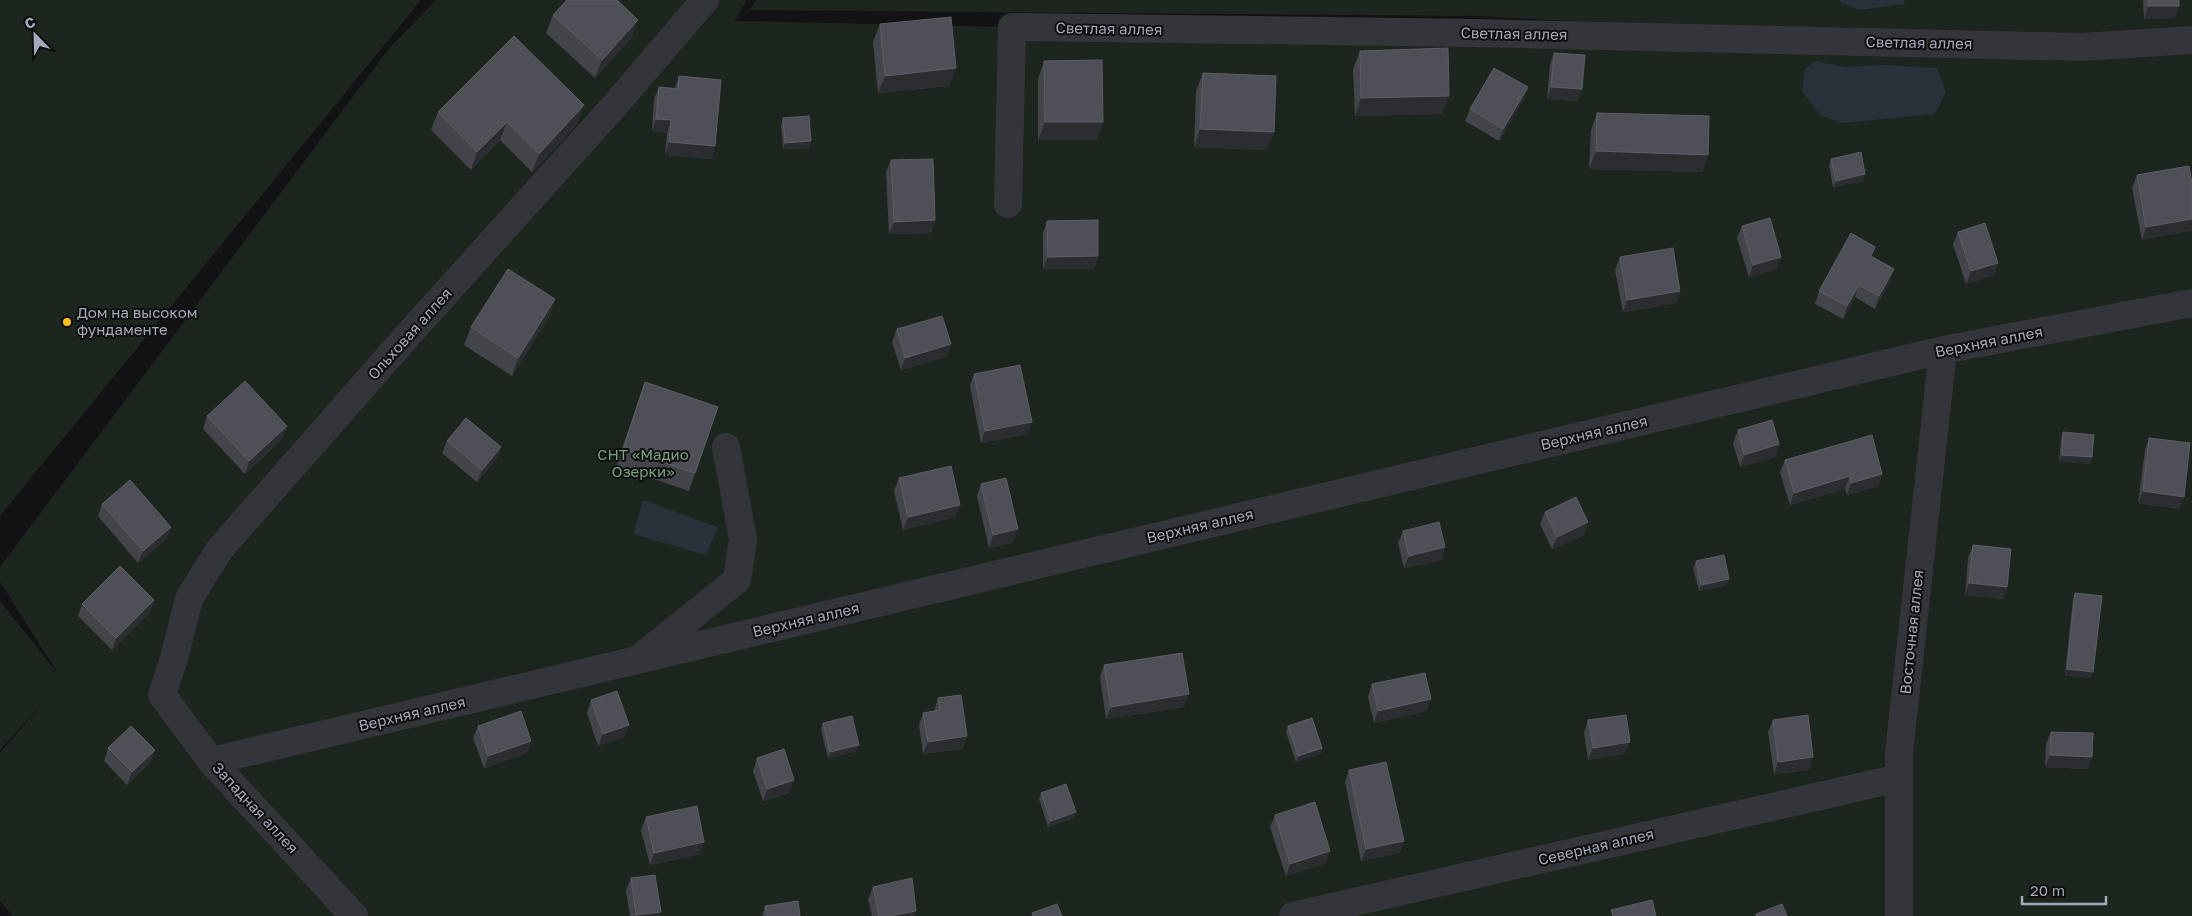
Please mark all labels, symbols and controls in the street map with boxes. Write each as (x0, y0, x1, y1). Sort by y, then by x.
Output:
north arrow (10, 10, 60, 60)
text: С (22, 13, 38, 32)
street label: Светлая аллея (1055, 18, 1163, 38)
street label: Светлая аллея (1460, 23, 1568, 43)
street label: Светлая аллея (1865, 32, 1973, 52)
street label: Ольховая аллея (364, 284, 455, 383)
place label: Дом на высоком фундаменте (77, 303, 197, 338)
marker: Дом на высоком фундаменте (61, 316, 73, 328)
street label: Верхняя аллея (1933, 322, 2044, 360)
street label: Верхняя аллея (1539, 411, 1649, 453)
park label: СНТ «Мадио Озерки» (597, 445, 689, 480)
street label: Верхняя аллея (1145, 504, 1255, 546)
street label: Восточная аллея (1896, 569, 1926, 695)
street label: Верхняя аллея (751, 598, 861, 640)
street label: Верхняя аллея (357, 692, 467, 734)
street label: Западная аллея (209, 758, 302, 857)
street label: Северная аллея (1536, 824, 1656, 868)
scale bar (2022, 874, 2106, 906)
text: 20 m (2030, 881, 2065, 899)

